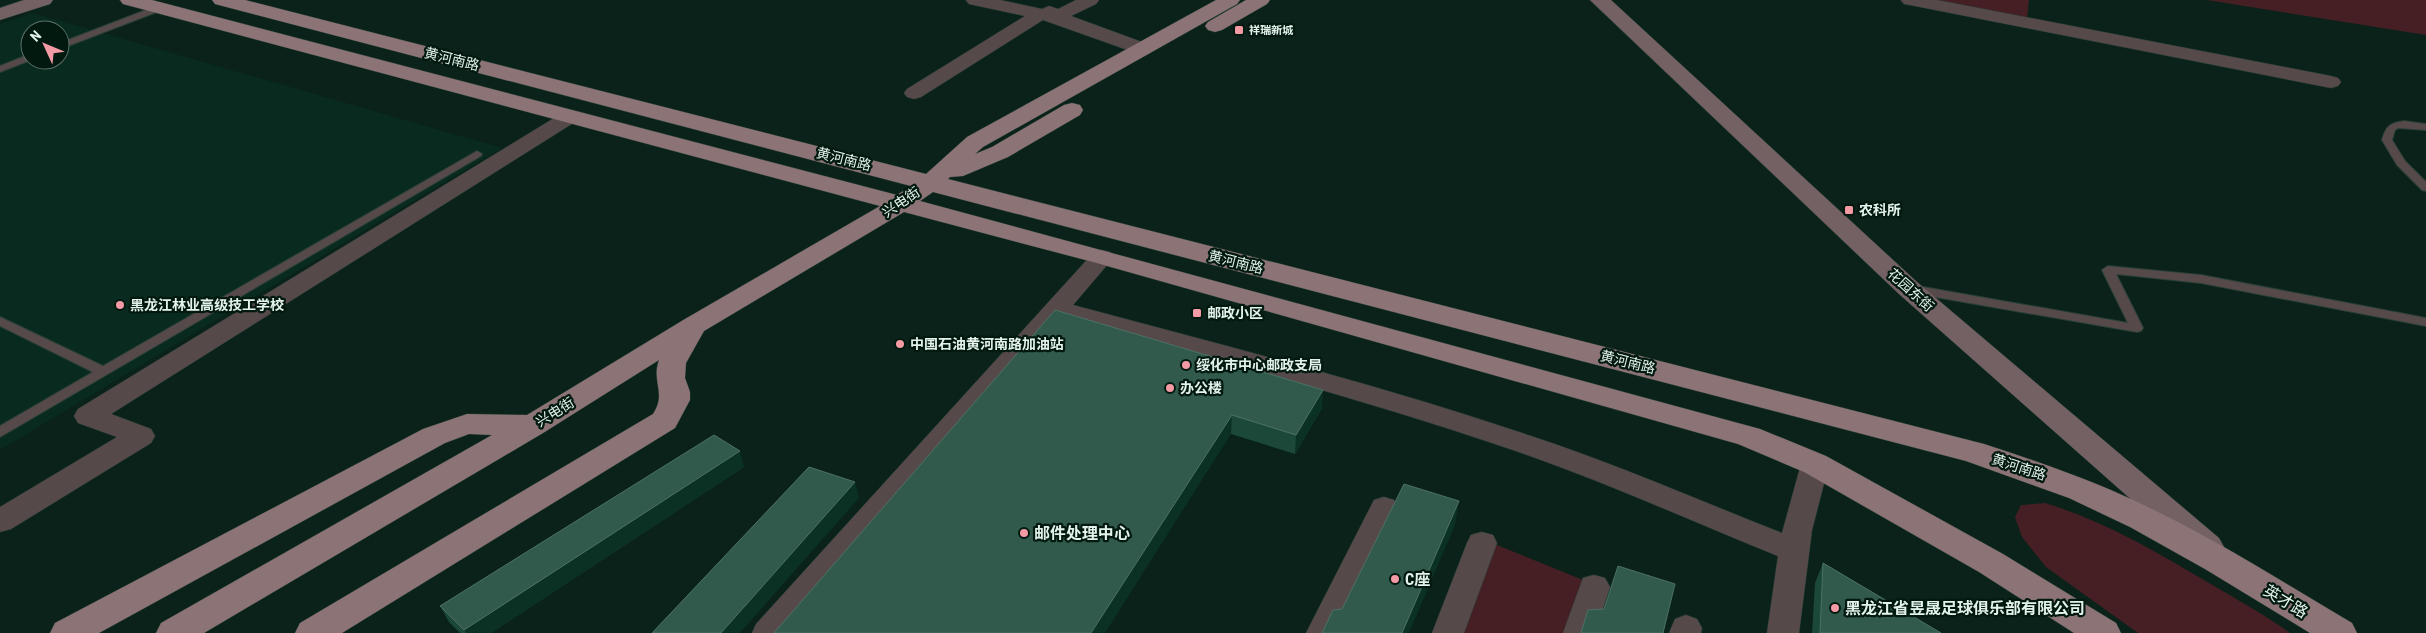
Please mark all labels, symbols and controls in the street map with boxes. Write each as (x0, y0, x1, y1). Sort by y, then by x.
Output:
north arrow (20, 20, 70, 70)
marker: 祥瑞新城 (1233, 24, 1245, 36)
place label: 祥瑞新城 (1249, 24, 1294, 37)
text: N (27, 27, 44, 45)
street label: 黄河南路 (423, 44, 481, 74)
street label: 黄河南路 (815, 144, 873, 174)
street label: 兴电街 (879, 184, 923, 220)
place label: 农科所 (1859, 202, 1901, 218)
marker: 农科所 (1843, 204, 1855, 216)
street label: 黄河南路 (1207, 247, 1265, 277)
street label: 花园东街 (1885, 265, 1937, 315)
place label: 黑龙江林业高级技工学校 (130, 297, 284, 313)
marker: 黑龙江林业高级技工学校 (114, 299, 126, 311)
place label: 邮政小区 (1207, 305, 1263, 321)
marker: 邮政小区 (1191, 307, 1203, 319)
place label: 中国石油黄河南路加油站 (910, 336, 1064, 352)
marker: 中国石油黄河南路加油站 (894, 338, 906, 350)
street label: 黄河南路 (1599, 347, 1657, 377)
place label: 绥化市中心邮政支局 (1196, 357, 1322, 373)
marker: 绥化市中心邮政支局 (1180, 359, 1192, 371)
place label: 办公楼 (1180, 380, 1222, 396)
marker: 办公楼 (1164, 382, 1176, 394)
street label: 兴电街 (533, 394, 577, 430)
street label: 黄河南路 (1990, 451, 2048, 483)
place label: 邮件处理中心 (1034, 524, 1130, 543)
marker: 邮件处理中心 (1018, 527, 1030, 539)
place label: C座 (1405, 570, 1430, 589)
marker: C座 (1389, 573, 1401, 585)
street label: 英才路 (2260, 581, 2311, 622)
place label: 黑龙江省昱晟足球俱乐部有限公司 (1845, 599, 2085, 618)
marker: 黑龙江省昱晟足球俱乐部有限公司 (1829, 602, 1841, 614)

